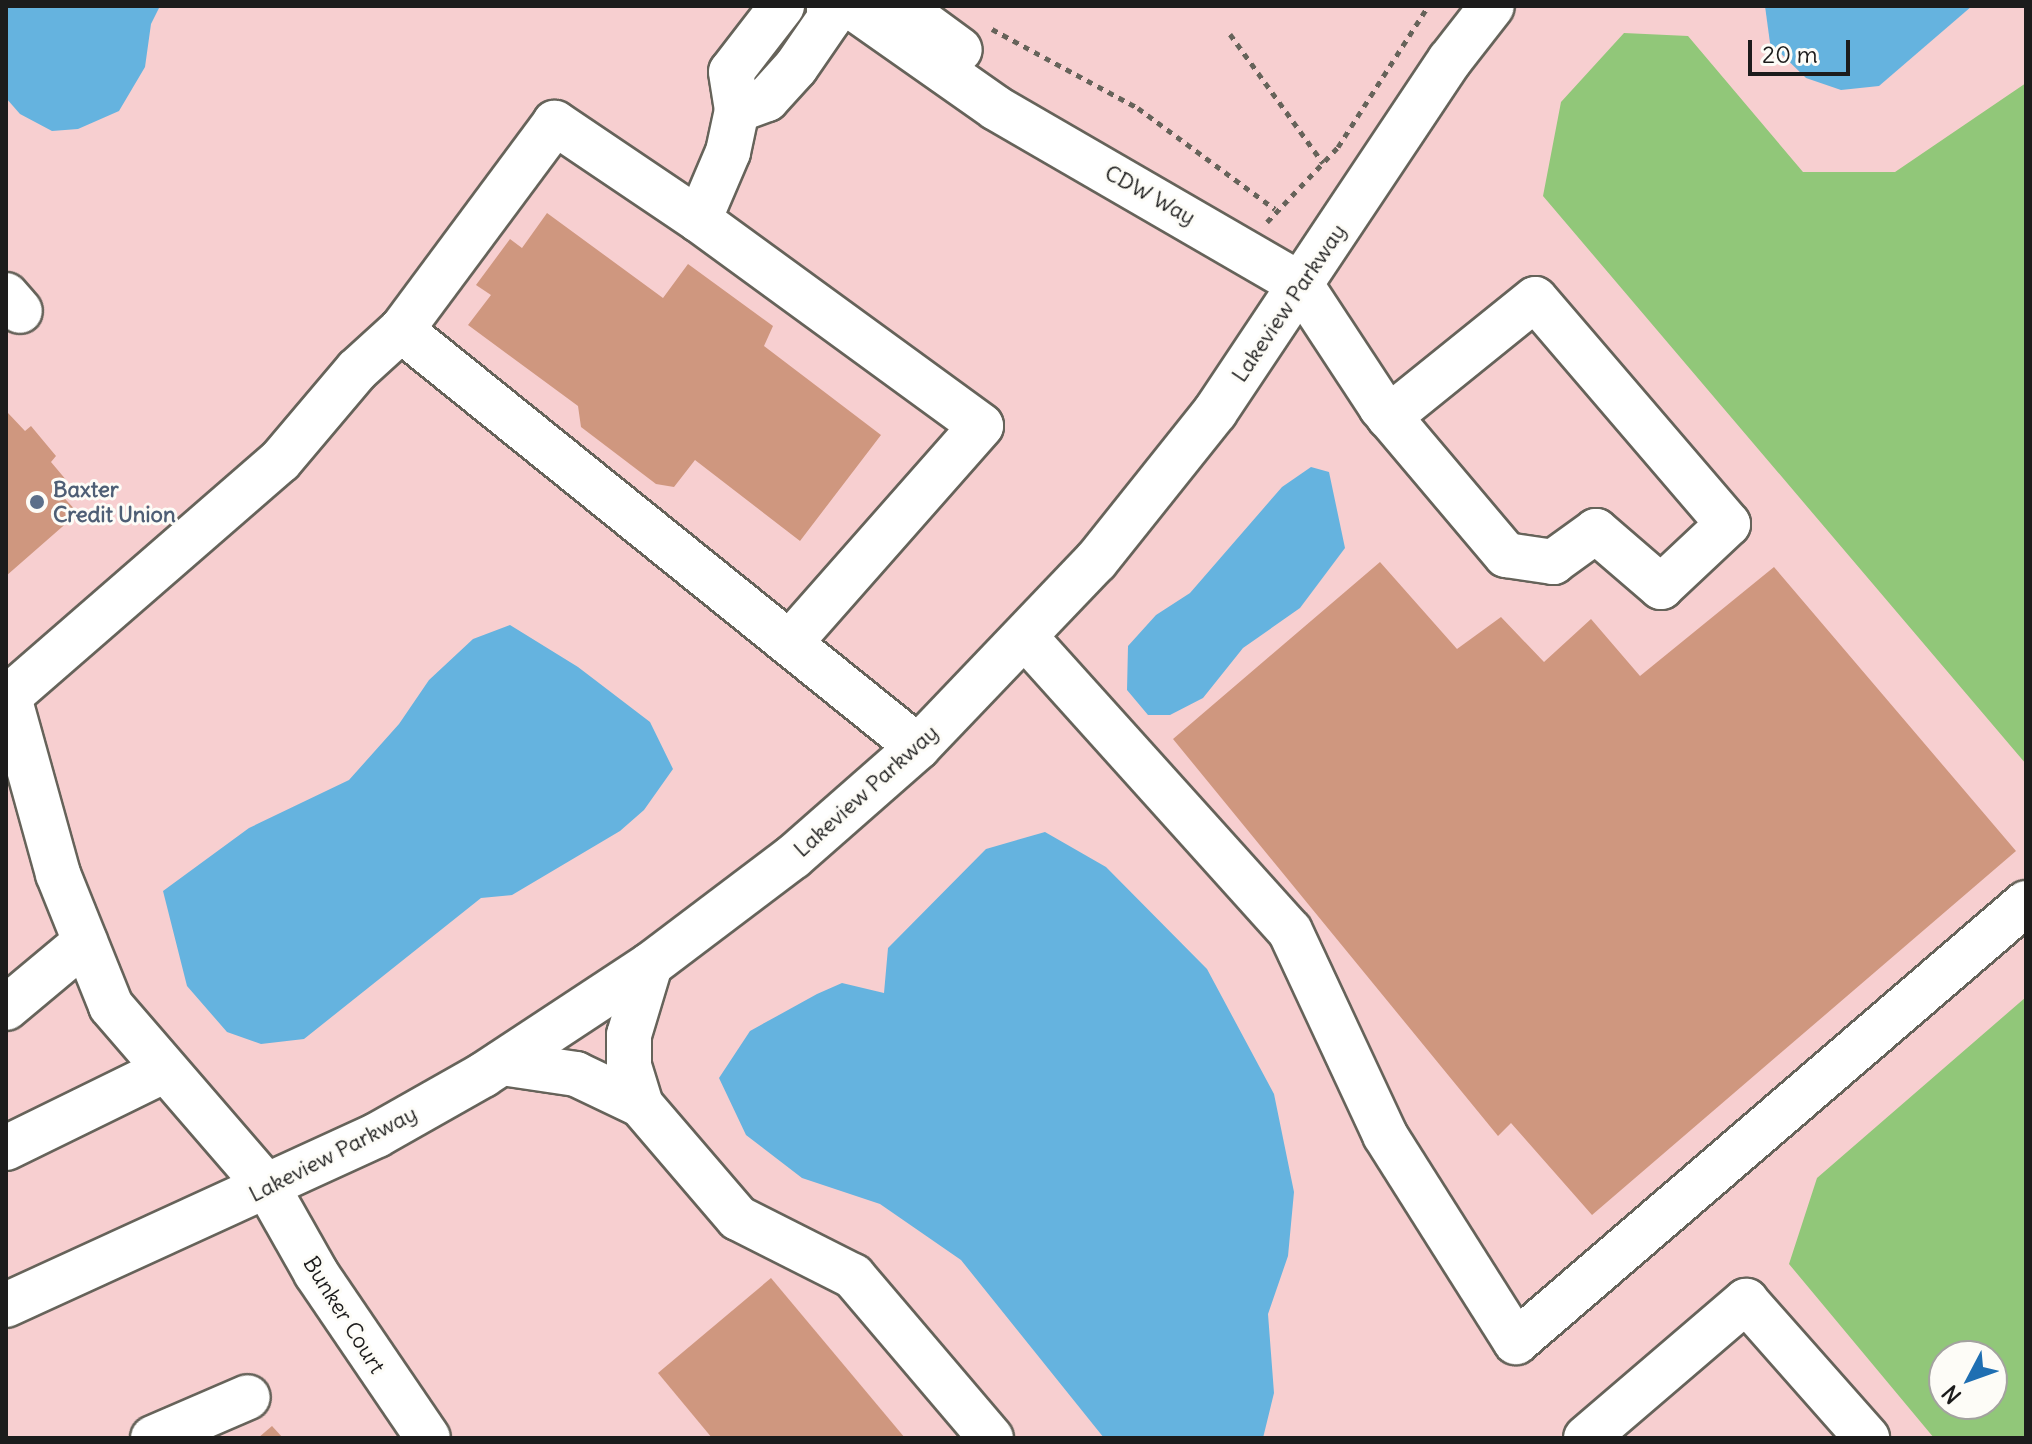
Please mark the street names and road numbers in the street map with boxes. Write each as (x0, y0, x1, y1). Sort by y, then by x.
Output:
street label: CDW Way (1100, 159, 1200, 231)
street label: Lakeview Parkway (1226, 219, 1352, 387)
street label: Lakeview Parkway (788, 719, 944, 863)
street label: Lakeview Parkway (245, 1100, 421, 1208)
street label: Bunker Court (298, 1252, 390, 1378)

